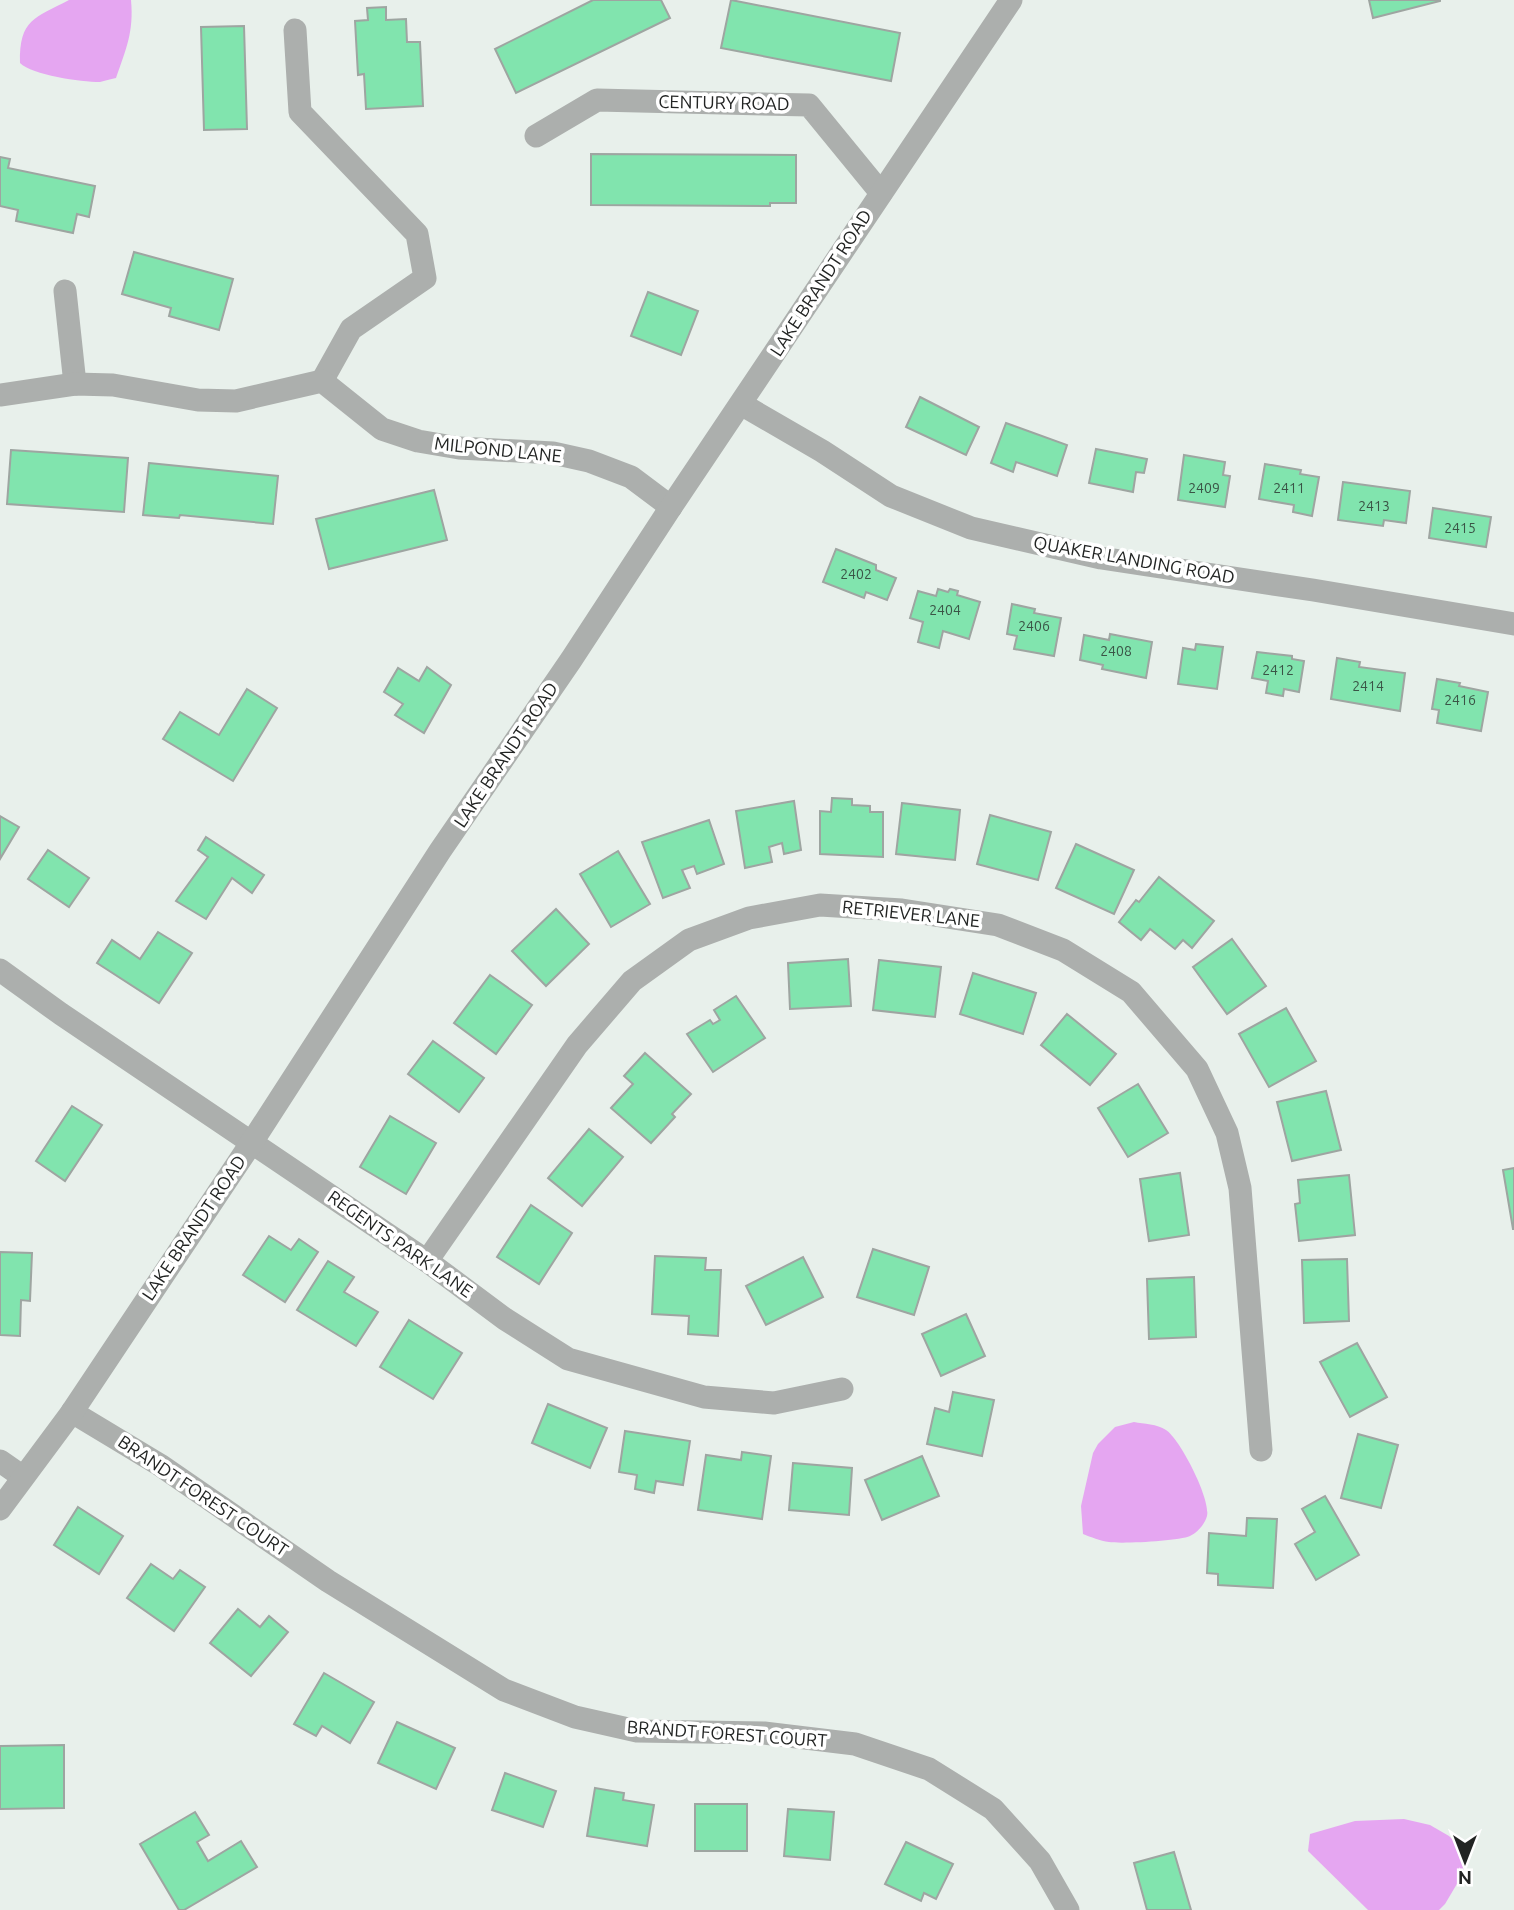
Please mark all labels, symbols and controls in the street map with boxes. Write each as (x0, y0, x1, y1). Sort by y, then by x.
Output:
street label: CENTURY ROAD (658, 91, 790, 113)
street label: LAKE BRANDT ROAD (765, 206, 875, 359)
street label: MILPOND LANE (433, 432, 563, 466)
house number: 2409 (1188, 480, 1220, 496)
house number: 2411 (1273, 480, 1305, 496)
house number: 2413 (1358, 498, 1390, 514)
house number: 2415 (1444, 520, 1476, 536)
street label: QUAKER LANDING ROAD (1032, 531, 1236, 588)
house number: 2402 (840, 566, 872, 582)
house number: 2404 (929, 602, 961, 618)
house number: 2406 (1018, 618, 1050, 634)
house number: 2408 (1100, 643, 1132, 659)
house number: 2412 (1262, 662, 1294, 678)
street label: LAKE BRANDT ROAD (449, 678, 561, 831)
house number: 2414 (1352, 678, 1384, 694)
house number: 2416 (1444, 692, 1476, 708)
street label: RETRIEVER LANE (841, 896, 981, 930)
street label: LAKE BRANDT ROAD (137, 1151, 249, 1304)
street label: REGENTS PARK LANE (324, 1186, 477, 1301)
street label: BRANDT FOREST COURT (115, 1431, 292, 1560)
street label: BRANDT FOREST COURT (626, 1716, 828, 1750)
north arrow (1430, 1826, 1500, 1896)
text: N (1458, 1867, 1472, 1889)

